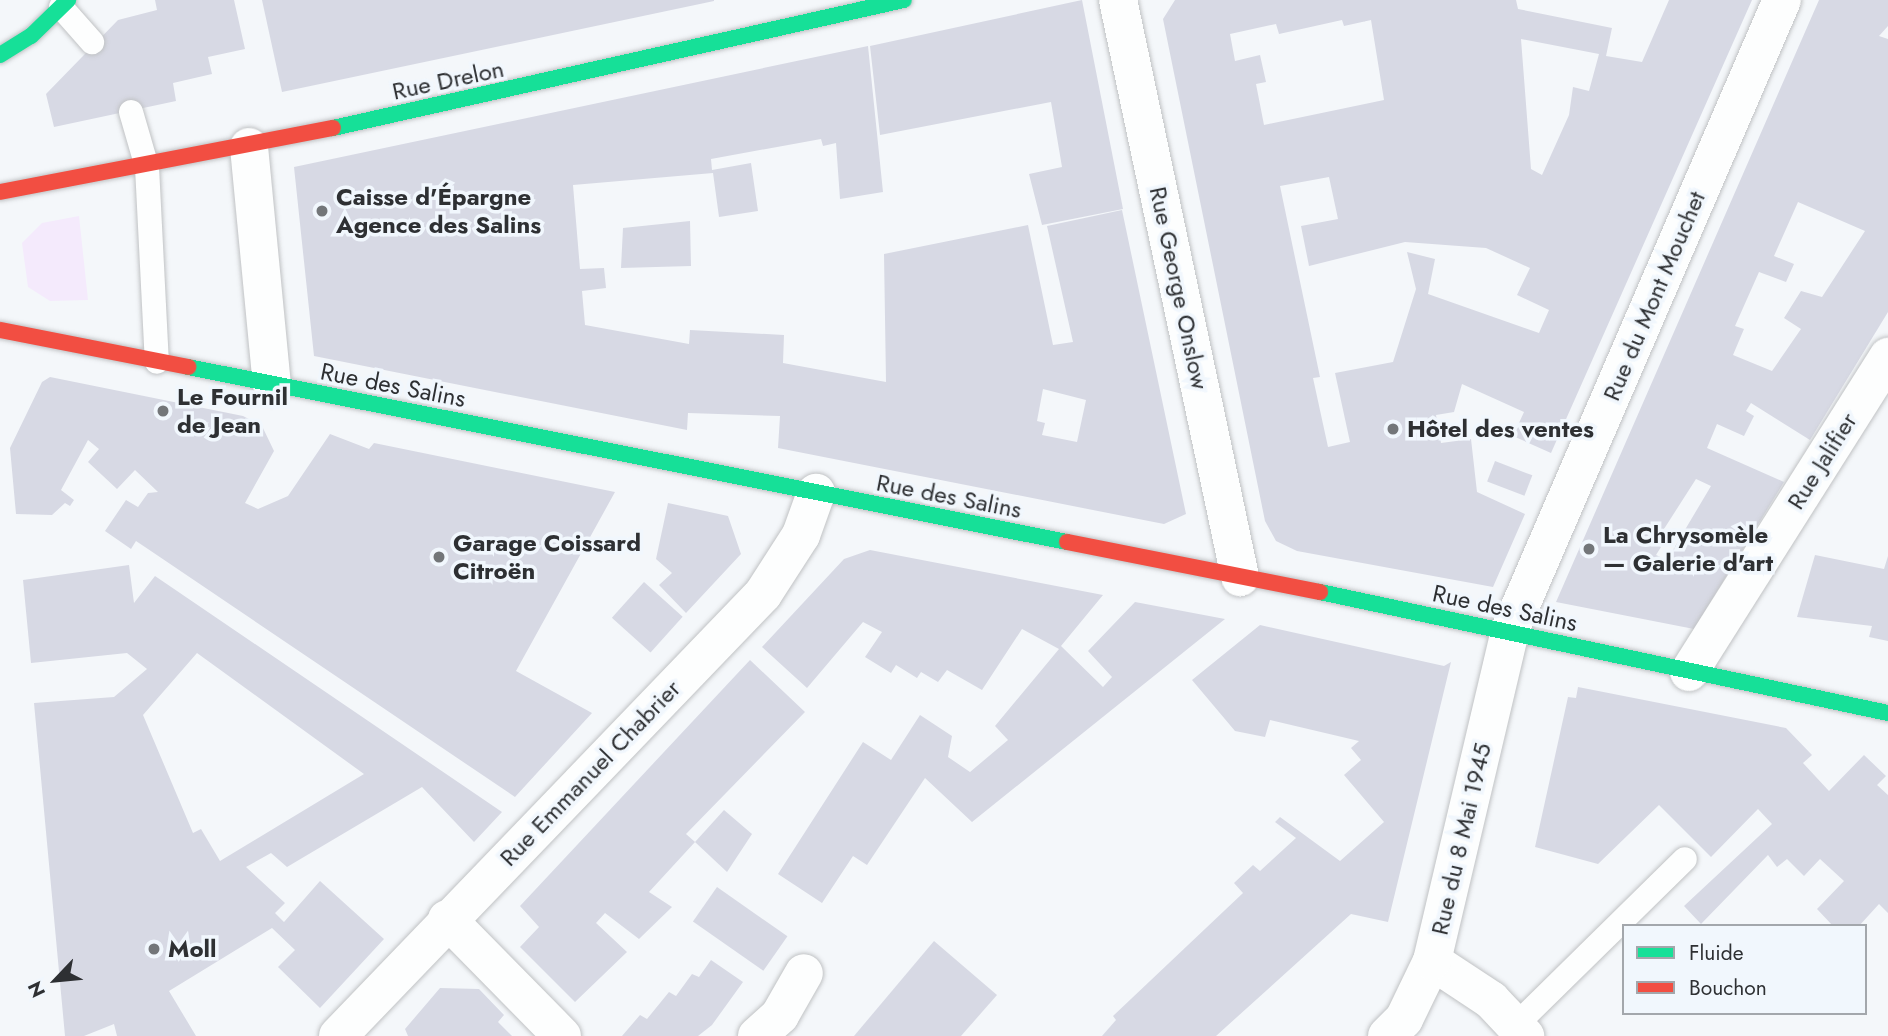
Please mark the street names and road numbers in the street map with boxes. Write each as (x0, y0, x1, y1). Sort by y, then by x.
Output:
street label: Rue Drelon (390, 54, 506, 106)
street label: Rue George Onslow (1143, 184, 1215, 392)
street label: Rue du Mont Mouchet (1597, 187, 1711, 405)
street label: Rue des Salins (318, 357, 468, 413)
street label: Rue Jalifier (1781, 407, 1863, 515)
street label: Rue des Salins (874, 468, 1024, 524)
street label: Rue des Salins (1430, 579, 1580, 637)
street label: Rue Emmanuel Chabrier (494, 674, 686, 872)
street label: Rue du 8 Mai 1945 (1425, 740, 1497, 938)

